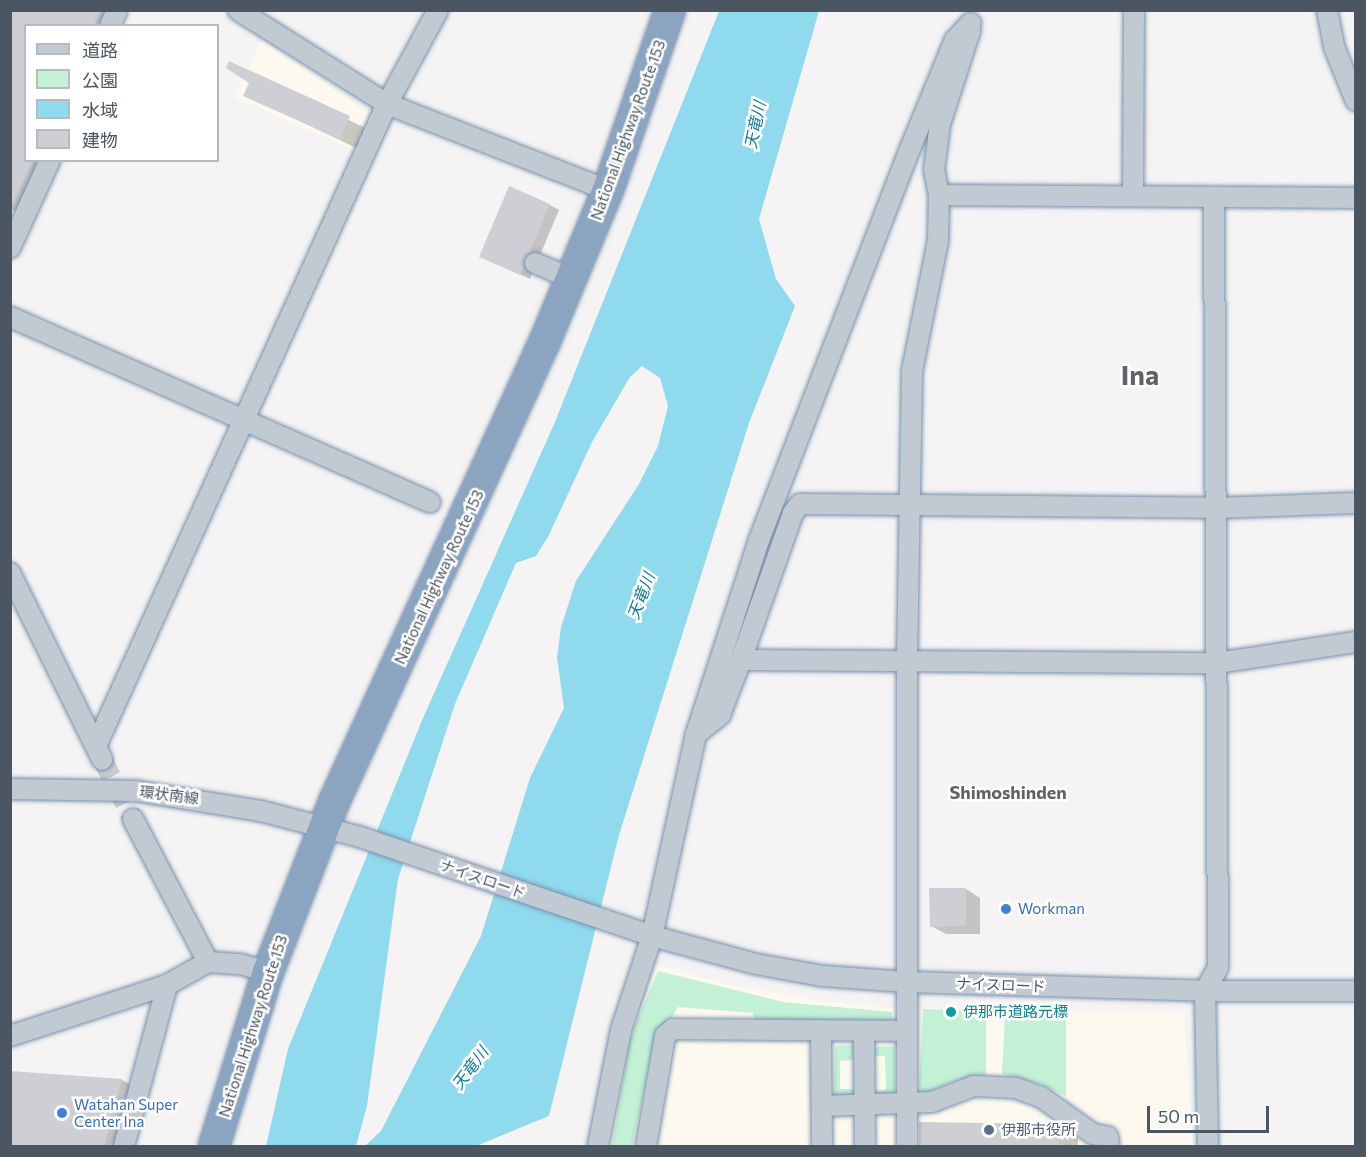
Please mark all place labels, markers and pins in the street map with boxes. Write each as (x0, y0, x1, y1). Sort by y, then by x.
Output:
place label: Workman (1018, 900, 1085, 918)
marker: Workman (999, 902, 1013, 916)
place label: 伊那市道路元標 (963, 1003, 1068, 1021)
marker: 伊那市道路元標 (944, 1005, 958, 1019)
place label: Watahan Super Center Ina (74, 1095, 178, 1130)
marker: Watahan Super Center Ina (55, 1106, 69, 1120)
place label: 伊那市役所 (1001, 1121, 1076, 1139)
marker: 伊那市役所 (982, 1123, 996, 1137)

